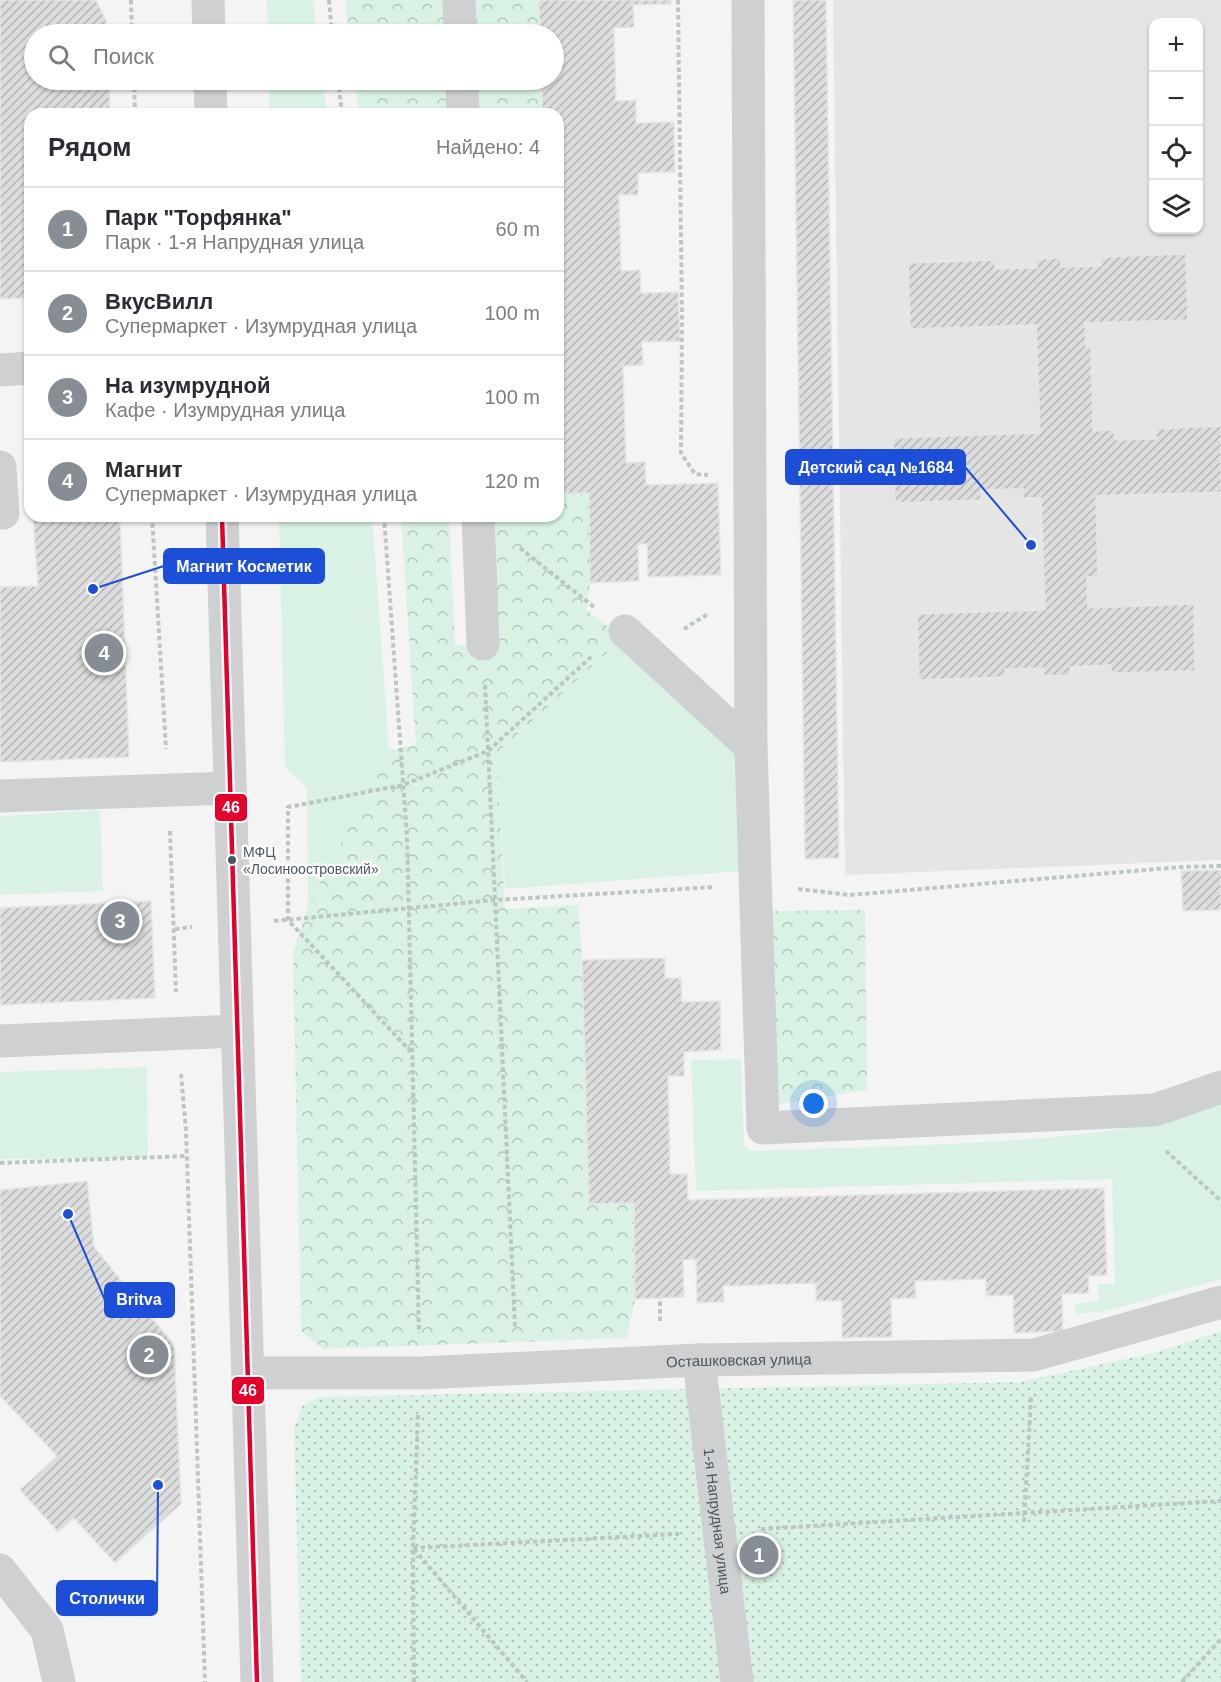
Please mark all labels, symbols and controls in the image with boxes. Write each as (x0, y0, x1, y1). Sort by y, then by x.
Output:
map controls (1149, 18, 1203, 234)
button: + (1149, 18, 1203, 72)
search box (24, 24, 564, 90)
icon: search (45, 41, 78, 74)
text: Поиск (93, 44, 154, 69)
button: − (1149, 72, 1203, 126)
button: locate (1149, 126, 1203, 180)
text: Рядом (48, 132, 131, 162)
text: Найдено: 4 (436, 136, 540, 158)
button: layers (1149, 180, 1203, 234)
text: Парк "Торфянка" (105, 205, 292, 230)
text: 1 (62, 218, 73, 240)
text: 60 m (496, 218, 540, 240)
text: Парк · 1-я Напрудная улица (105, 231, 364, 253)
text: ВкусВилл (105, 289, 213, 314)
text: 2 (62, 302, 73, 324)
text: 100 m (484, 302, 540, 324)
text: Супермаркет · Изумрудная улица (105, 315, 417, 337)
text: На изумрудной (105, 373, 270, 398)
text: 3 (62, 386, 73, 408)
text: 100 m (484, 386, 540, 408)
text: Кафе · Изумрудная улица (105, 399, 345, 421)
callout: Детский сад №1684 (786, 450, 965, 484)
text: Магнит (105, 457, 183, 482)
text: Детский сад №1684 (799, 459, 954, 476)
text: 4 (62, 470, 73, 492)
text: 120 m (484, 470, 540, 492)
text: Супермаркет · Изумрудная улица (105, 483, 417, 505)
callout: Магнит Косметик (164, 549, 324, 583)
text: Магнит Косметик (176, 558, 313, 575)
pin: 4 (84, 630, 124, 676)
line badge: 46 (214, 793, 248, 822)
text: 46 (222, 799, 240, 816)
place label: МФЦ «Лосиноостровский» (243, 844, 379, 877)
marker: МФЦ «Лосиноостровский» (226, 854, 238, 866)
pin: 3 (100, 898, 140, 944)
your location (799, 1089, 828, 1118)
callout: Britva (105, 1283, 174, 1317)
text: Britva (116, 1291, 162, 1308)
pin: 2 (130, 1332, 168, 1378)
street label: Осташковская улица (666, 1350, 812, 1370)
line badge: 46 (231, 1376, 265, 1405)
text: 46 (239, 1382, 257, 1399)
street label: 1-я Напрудная улица (701, 1447, 735, 1596)
pin: 1 (740, 1532, 778, 1578)
callout: Столички (57, 1581, 157, 1615)
text: Столички (69, 1590, 145, 1607)

